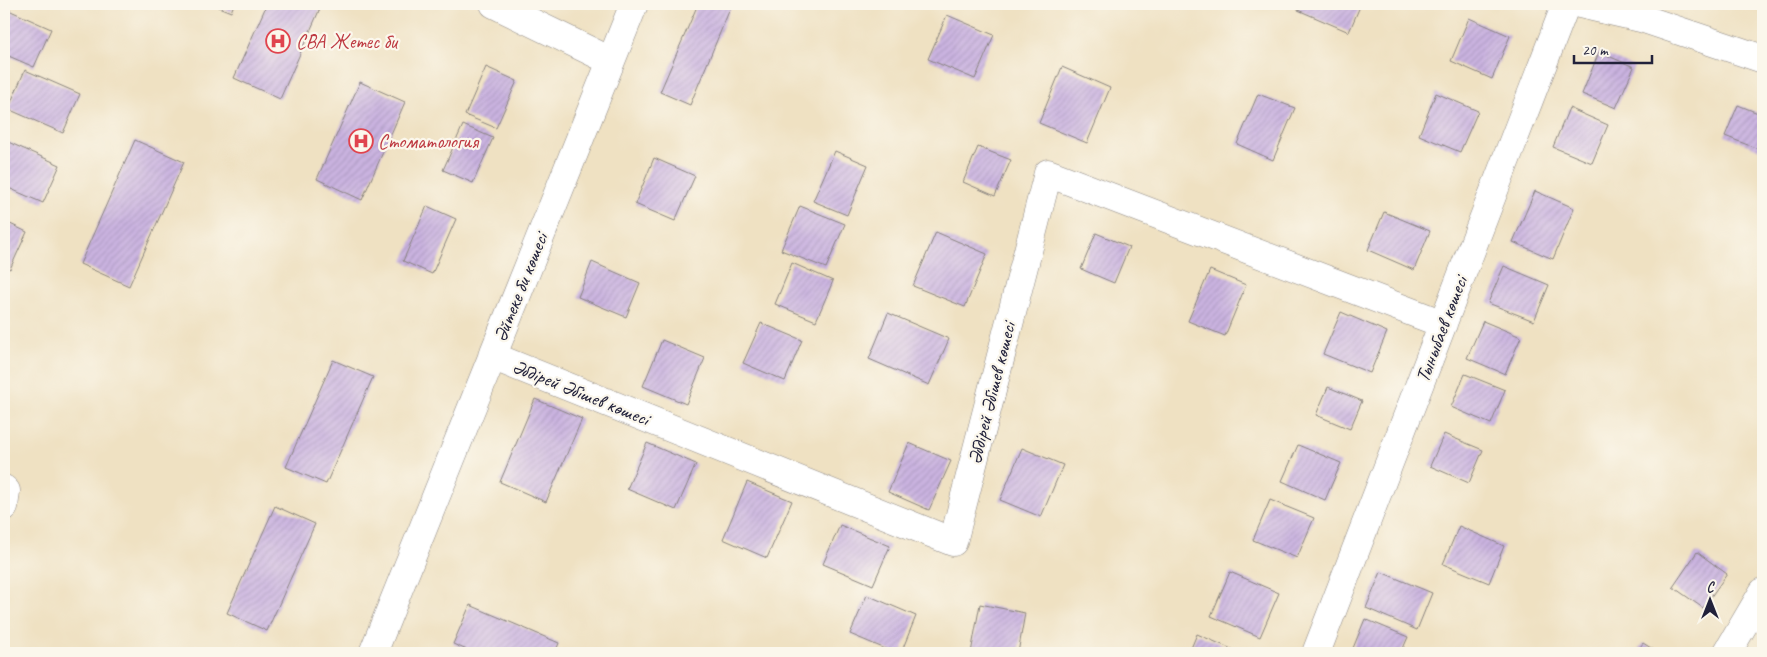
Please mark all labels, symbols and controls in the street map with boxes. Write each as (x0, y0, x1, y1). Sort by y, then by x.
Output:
hospital icon: СВА Жетес би (265, 28, 291, 54)
place label: СВА Жетес би (296, 29, 399, 54)
scale bar (1574, 32, 1652, 64)
text: 20 m (1582, 41, 1609, 60)
hospital icon: Стоматология (348, 128, 374, 154)
place label: Стоматология (378, 129, 480, 154)
street label: Әйтеке би көшесі (487, 227, 554, 345)
street label: Тыныбаев көшесі (1410, 271, 1474, 386)
street label: Әбдірей Әбішев көшесі (962, 317, 1022, 467)
street label: Әбдірей Әбішев көшесі (509, 354, 655, 432)
north arrow (1684, 574, 1734, 624)
text: С (1707, 579, 1716, 596)

